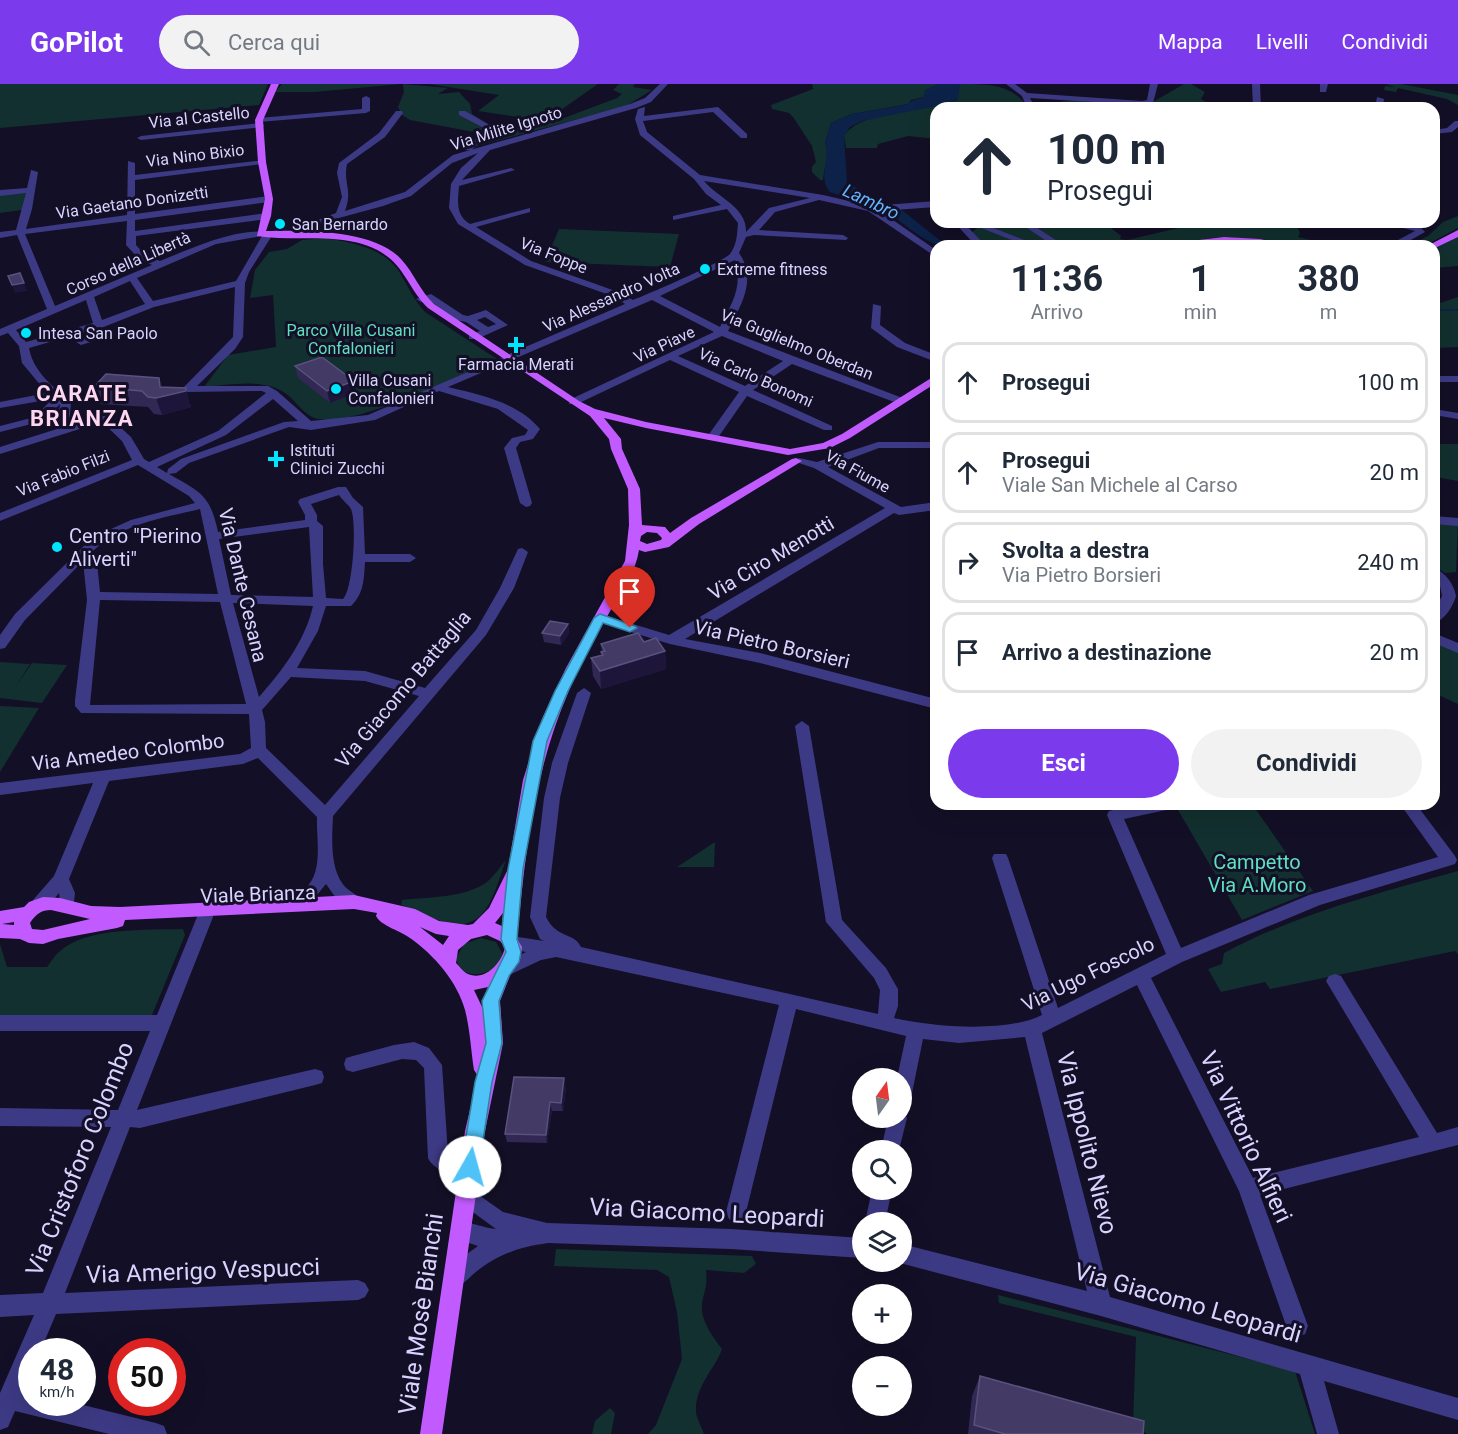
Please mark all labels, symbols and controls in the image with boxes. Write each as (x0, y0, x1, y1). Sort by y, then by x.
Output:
search box (159, 15, 579, 69)
text: GoPilot (30, 26, 123, 59)
icon: search (180, 26, 213, 59)
text: Cerca qui (228, 30, 320, 55)
text: Mappa (1158, 30, 1223, 54)
text: Livelli (1256, 30, 1309, 54)
text: Condividi (1342, 30, 1428, 54)
street label: Via Milite Ignoto (448, 102, 564, 154)
street label: Via al Castello (148, 103, 250, 132)
text: 100 m (1047, 125, 1166, 174)
icon: ahead (948, 126, 1026, 204)
street label: Via Nino Bixio (145, 140, 245, 171)
text: Prosegui (1047, 175, 1153, 207)
water label: Lambro (840, 179, 903, 224)
street label: Via Gaetano Donizetti (55, 182, 210, 223)
place label: San Bernardo (292, 215, 388, 234)
marker: San Bernardo (273, 217, 287, 231)
street label: Corso della Libertà (63, 228, 193, 299)
street label: Via Foppe (517, 233, 590, 278)
text: 11:36 (1010, 258, 1103, 300)
text: 1 (1190, 258, 1211, 300)
text: 380 (1298, 258, 1360, 300)
street label: Via Alessandro Volta (540, 259, 683, 336)
place label: Extreme fitness (717, 260, 827, 279)
marker: Extreme fitness (698, 262, 712, 276)
text: Arrivo (1031, 300, 1083, 324)
text: min (1184, 300, 1217, 324)
text: m (1320, 300, 1337, 324)
street label: Via Guglielmo Oberdan (718, 305, 876, 384)
park label: Parco Villa Cusani Confalonieri (287, 321, 415, 358)
street label: Via Piave (631, 322, 698, 367)
place label: Intesa San Paolo (38, 324, 158, 343)
marker: Intesa San Paolo (19, 326, 33, 340)
marker: Farmacia Merati (509, 338, 523, 352)
street label: Via Carlo Bonomi (696, 344, 816, 411)
place label: Farmacia Merati (458, 355, 574, 374)
icon: ahead (951, 366, 984, 399)
text: Prosegui (1002, 370, 1090, 395)
text: 100 m (1357, 370, 1419, 395)
place label: Villa Cusani Confalonieri (348, 371, 434, 408)
district label: CARATE BRIANZA (30, 381, 134, 431)
marker: Villa Cusani Confalonieri (329, 382, 343, 396)
place label: Istituti Clinici Zucchi (290, 441, 385, 478)
street label: Via Fabio Filzi (14, 446, 112, 501)
street label: Via Fiume (822, 446, 893, 497)
text: Prosegui (1002, 448, 1090, 473)
marker: Istituti Clinici Zucchi (267, 450, 285, 468)
icon: ahead (951, 456, 984, 489)
text: 20 m (1370, 460, 1419, 485)
text: Viale San Michele al Carso (1002, 473, 1238, 497)
street label: Via Dante Cesana (214, 506, 272, 664)
street label: Via Ciro Menotti (704, 511, 838, 605)
place label: Centro "Pierino Aliverti" (69, 524, 202, 571)
text: Svolta a destra (1002, 538, 1149, 563)
marker: Centro "Pierino Aliverti" (50, 540, 64, 554)
icon: right (951, 546, 984, 579)
text: 240 m (1357, 550, 1419, 575)
text: Via Pietro Borsieri (1002, 563, 1161, 587)
pin (604, 566, 655, 628)
icon: arrive (613, 575, 646, 608)
street label: Via Giacomo Battaglia (330, 606, 476, 772)
street label: Via Pietro Borsieri (692, 614, 852, 674)
icon: arrive (951, 636, 984, 669)
text: Arrivo a destinazione (1002, 640, 1211, 665)
text: 20 m (1370, 640, 1419, 665)
street label: Via Amedeo Colombo (30, 728, 226, 776)
button: Esci (948, 729, 1179, 798)
button: Condividi (1191, 729, 1422, 798)
park label: Campetto Via A.Moro (1208, 850, 1306, 897)
street label: Viale Brianza (200, 880, 316, 908)
street label: Via Ugo Foscolo (1018, 931, 1158, 1017)
street label: Via Cristoforo Colombo (20, 1038, 140, 1280)
street label: Via Vittorio Alfieri (1194, 1047, 1298, 1227)
street label: Via Ippolito Nievo (1051, 1049, 1123, 1237)
north arrow (852, 1068, 912, 1128)
map controls (852, 1068, 912, 1416)
position arrow (438, 1135, 502, 1199)
button: search (852, 1140, 912, 1200)
street label: Via Giacomo Leopardi (589, 1193, 825, 1233)
street label: Viale Mosè Bianchi (393, 1211, 449, 1417)
button: layers (852, 1212, 912, 1272)
street label: Via Amerigo Vespucci (85, 1253, 321, 1289)
street label: Via Giacomo Leopardi (1071, 1257, 1305, 1349)
button: + (852, 1284, 912, 1344)
speed limit sign: 50 (108, 1338, 186, 1416)
text: 48 (40, 1352, 74, 1387)
button: − (852, 1356, 912, 1416)
text: km/h (39, 1383, 75, 1401)

